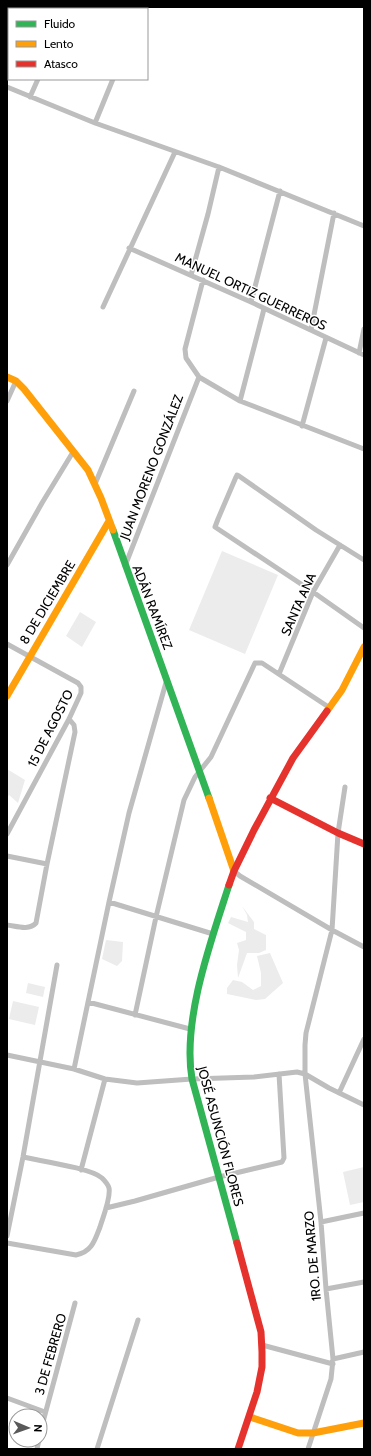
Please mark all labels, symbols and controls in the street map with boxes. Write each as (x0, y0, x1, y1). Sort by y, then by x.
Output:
legend (8, 8, 148, 80)
text: Fluido (44, 16, 76, 31)
text: Lento (44, 36, 74, 51)
text: Atasco (44, 56, 78, 71)
street label: MANUEL ORTIZ GUERREROS (173, 249, 330, 333)
street label: JUAN MORENO GONZÁLEZ (115, 391, 186, 543)
street label: 8 DE DICIEMBRE (16, 557, 78, 647)
street label: ADÁN RAMÍREZ (130, 562, 178, 652)
street label: SANTA ANA (277, 570, 319, 638)
street label: 15 DE AGOSTO (24, 687, 76, 769)
street label: JOSÉ ASUNCIÓN FLORES (194, 1063, 248, 1208)
street label: 1RO. DE MARZO (300, 1210, 324, 1302)
street label: 3 DE FEBRERO (31, 1311, 69, 1397)
north arrow (8, 1408, 48, 1448)
text: N (31, 1424, 45, 1432)

